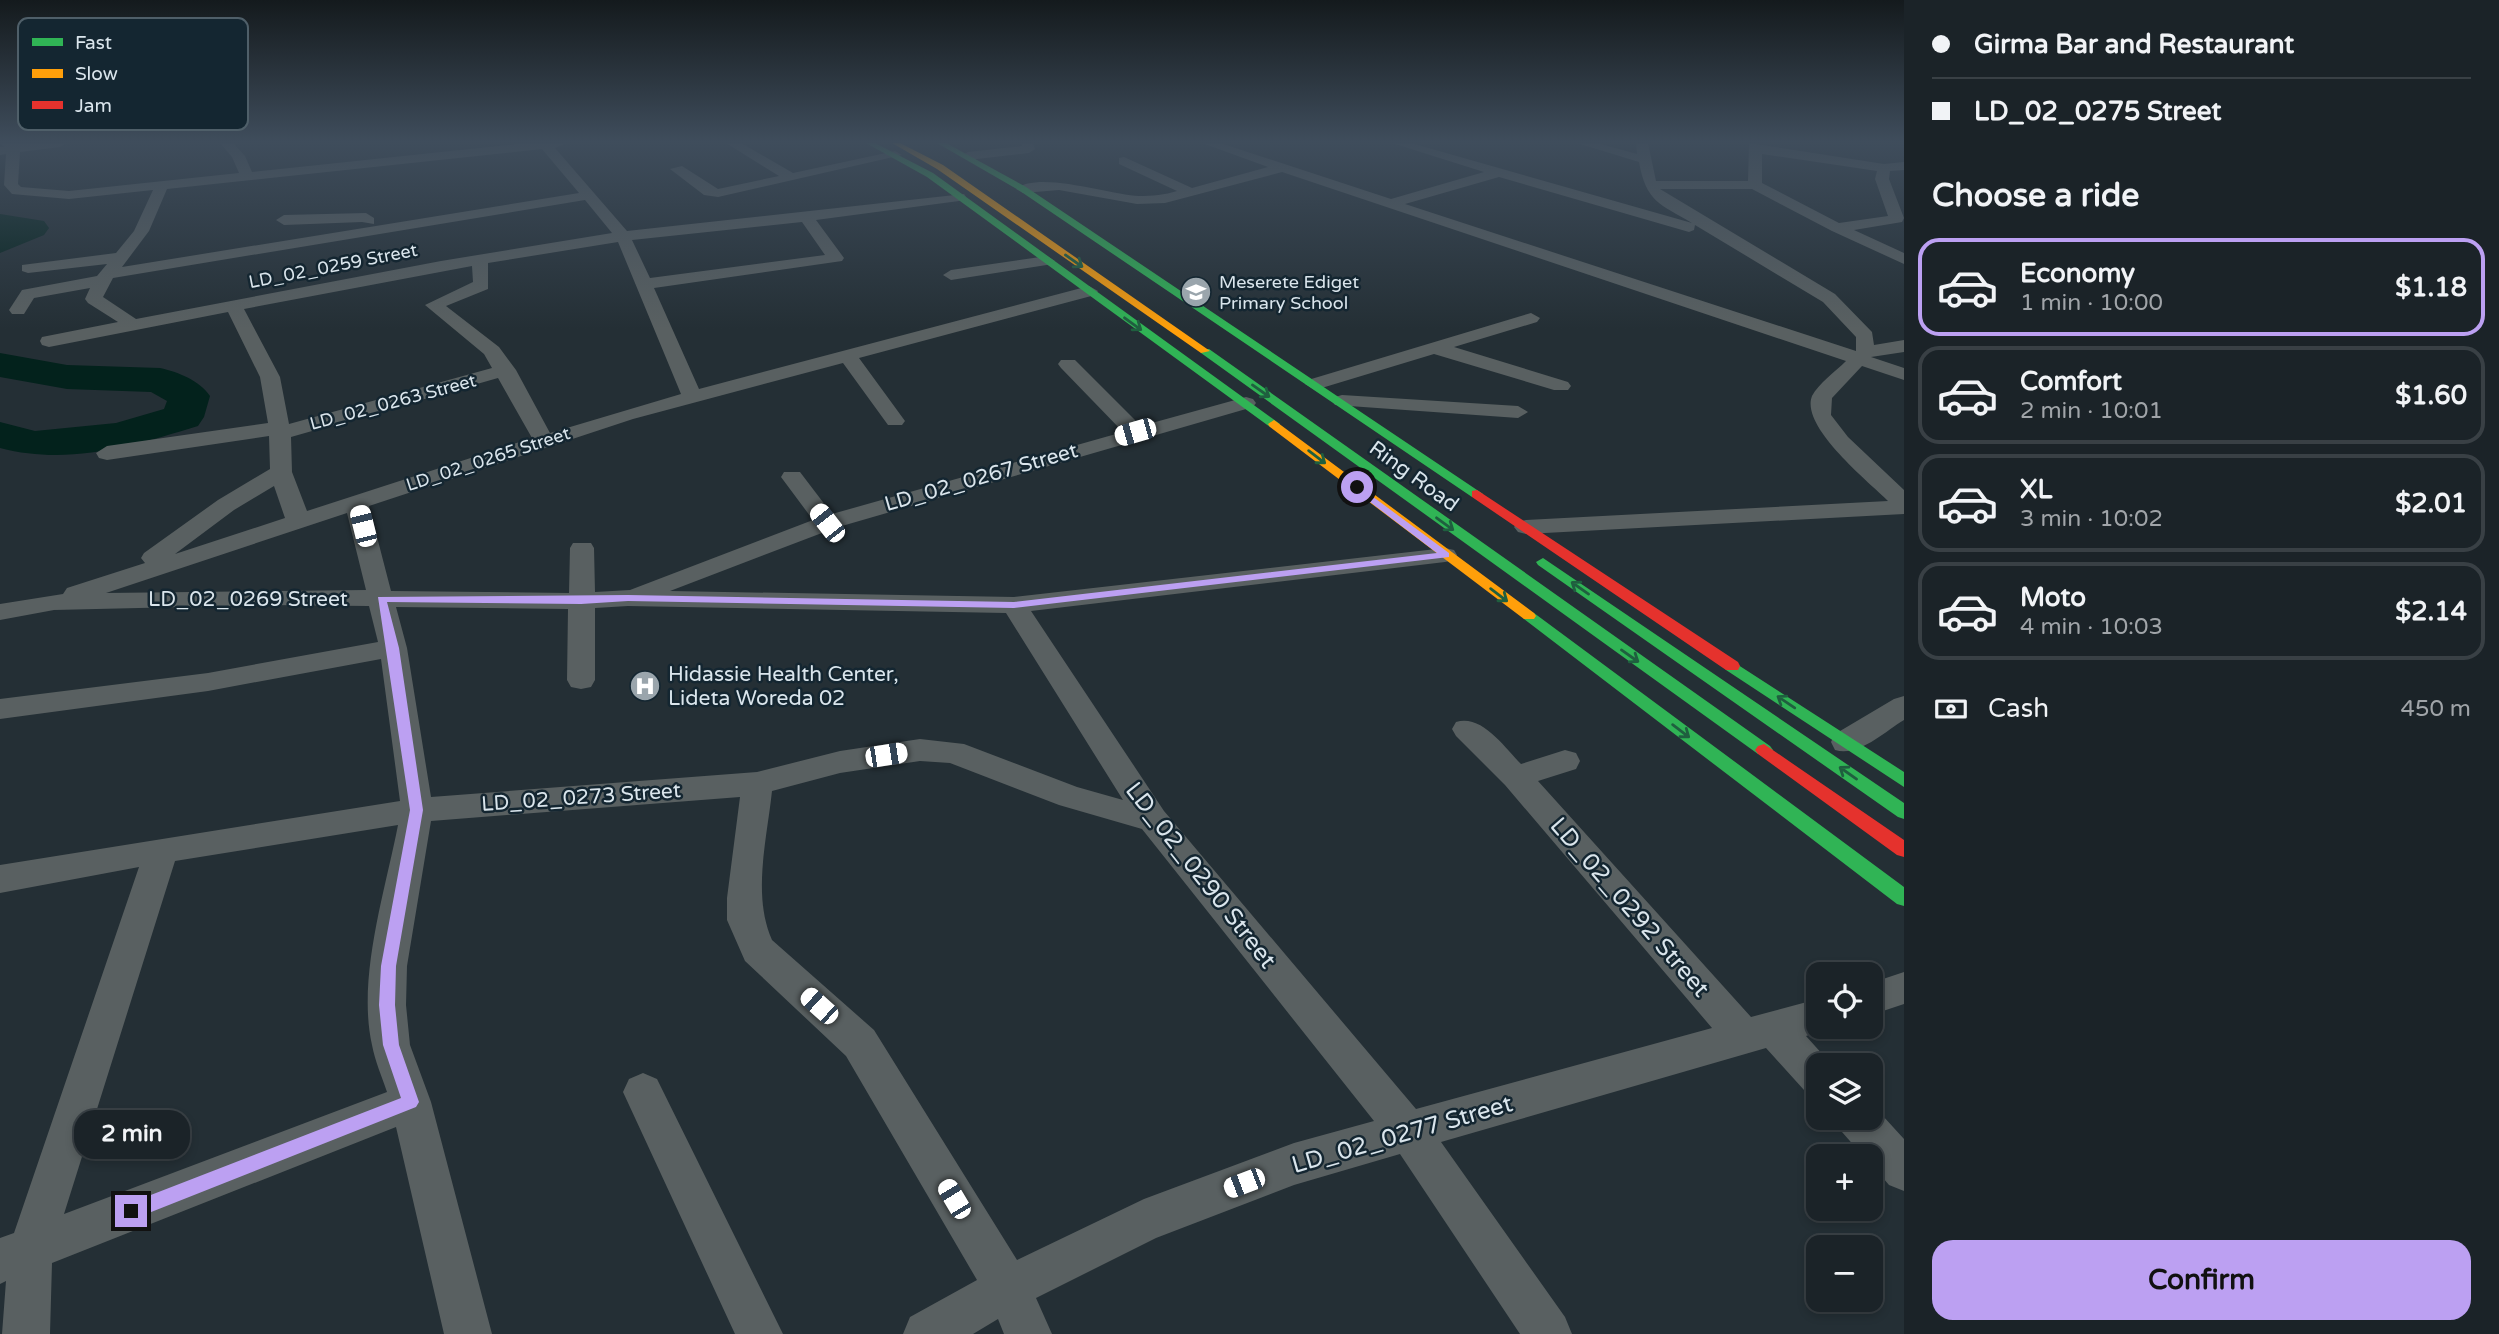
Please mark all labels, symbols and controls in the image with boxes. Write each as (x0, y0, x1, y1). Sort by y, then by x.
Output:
legend (18, 18, 248, 130)
text: Girma Bar and Restaurant (1974, 29, 2294, 60)
text: Fast (75, 32, 112, 54)
text: Slow (75, 63, 118, 85)
text: Jam (75, 95, 112, 117)
text: LD_02_0275 Street (1974, 96, 2221, 127)
text: Choose a ride (1932, 177, 2139, 215)
street label: LD_02_0259 Street (247, 239, 419, 293)
one-way arrow (1064, 254, 1083, 268)
icon: car (1936, 256, 1999, 319)
text: Economy (2020, 258, 2135, 289)
place label: Meserete Ediget Primary School (1219, 271, 1359, 314)
text: $1.18 (2395, 272, 2467, 303)
school or university icon: Meserete Ediget Primary School (1179, 275, 1213, 309)
text: 1 min · 10:00 (2020, 289, 2163, 317)
one-way arrow (1123, 316, 1142, 331)
icon: car (1936, 364, 1999, 427)
text: Comfort (2020, 366, 2122, 397)
street label: LD_02_0263 Street (307, 369, 479, 435)
text: $1.60 (2395, 380, 2467, 411)
one-way arrow (1251, 384, 1270, 398)
text: 2 min · 10:01 (2020, 397, 2163, 425)
car (1112, 416, 1159, 448)
street label: LD_02_0265 Street (403, 422, 573, 496)
street label: Ring Road (1364, 436, 1463, 517)
street label: LD_02_0267 Street (882, 438, 1081, 517)
one-way arrow (1308, 450, 1326, 465)
route start (1341, 471, 1373, 503)
icon: car (1936, 472, 1999, 535)
text: XL (2020, 474, 2052, 505)
text: $2.01 (2395, 488, 2467, 519)
car (806, 500, 849, 546)
car (348, 503, 379, 549)
text: 3 min · 10:02 (2020, 505, 2163, 533)
one-way arrow (1435, 517, 1454, 532)
icon: car (1936, 580, 1999, 643)
one-way arrow (1571, 581, 1590, 595)
text: Moto (2020, 582, 2086, 613)
street label: LD_02_0269 Street (148, 587, 348, 612)
one-way arrow (1489, 587, 1508, 602)
text: $2.14 (2395, 596, 2467, 627)
text: 4 min · 10:03 (2020, 613, 2163, 641)
one-way arrow (1620, 649, 1639, 663)
place label: Hidassie Health Center, Lideta Woreda 02 (668, 662, 899, 711)
hospital icon: Hidassie Health Center, Lideta Woreda 02 (628, 669, 662, 703)
icon: cash (1932, 690, 1970, 728)
text: Cash (1988, 693, 2049, 724)
one-way arrow (1777, 695, 1796, 709)
text: 450 m (2401, 695, 2471, 723)
one-way arrow (1671, 724, 1690, 738)
car (864, 741, 909, 769)
one-way arrow (1839, 766, 1858, 780)
street label: LD_02_0290 Street (1119, 776, 1282, 974)
street label: LD_02_0273 Street (481, 778, 682, 817)
street label: LD_02_0292 Street (1544, 812, 1715, 1003)
map controls (1806, 962, 1883, 1312)
button: locate (1806, 962, 1883, 1039)
car (797, 984, 842, 1028)
button: layers (1806, 1053, 1883, 1130)
street label: LD_02_0277 Street (1288, 1089, 1516, 1180)
callout: 2 min (73, 1110, 189, 1158)
text: 2 min (101, 1120, 163, 1148)
button: + (1806, 1144, 1883, 1221)
car (1221, 1166, 1268, 1200)
car (935, 1176, 974, 1222)
route end (115, 1195, 147, 1227)
button: − (1806, 1235, 1883, 1312)
button: Confirm (1932, 1240, 2471, 1320)

